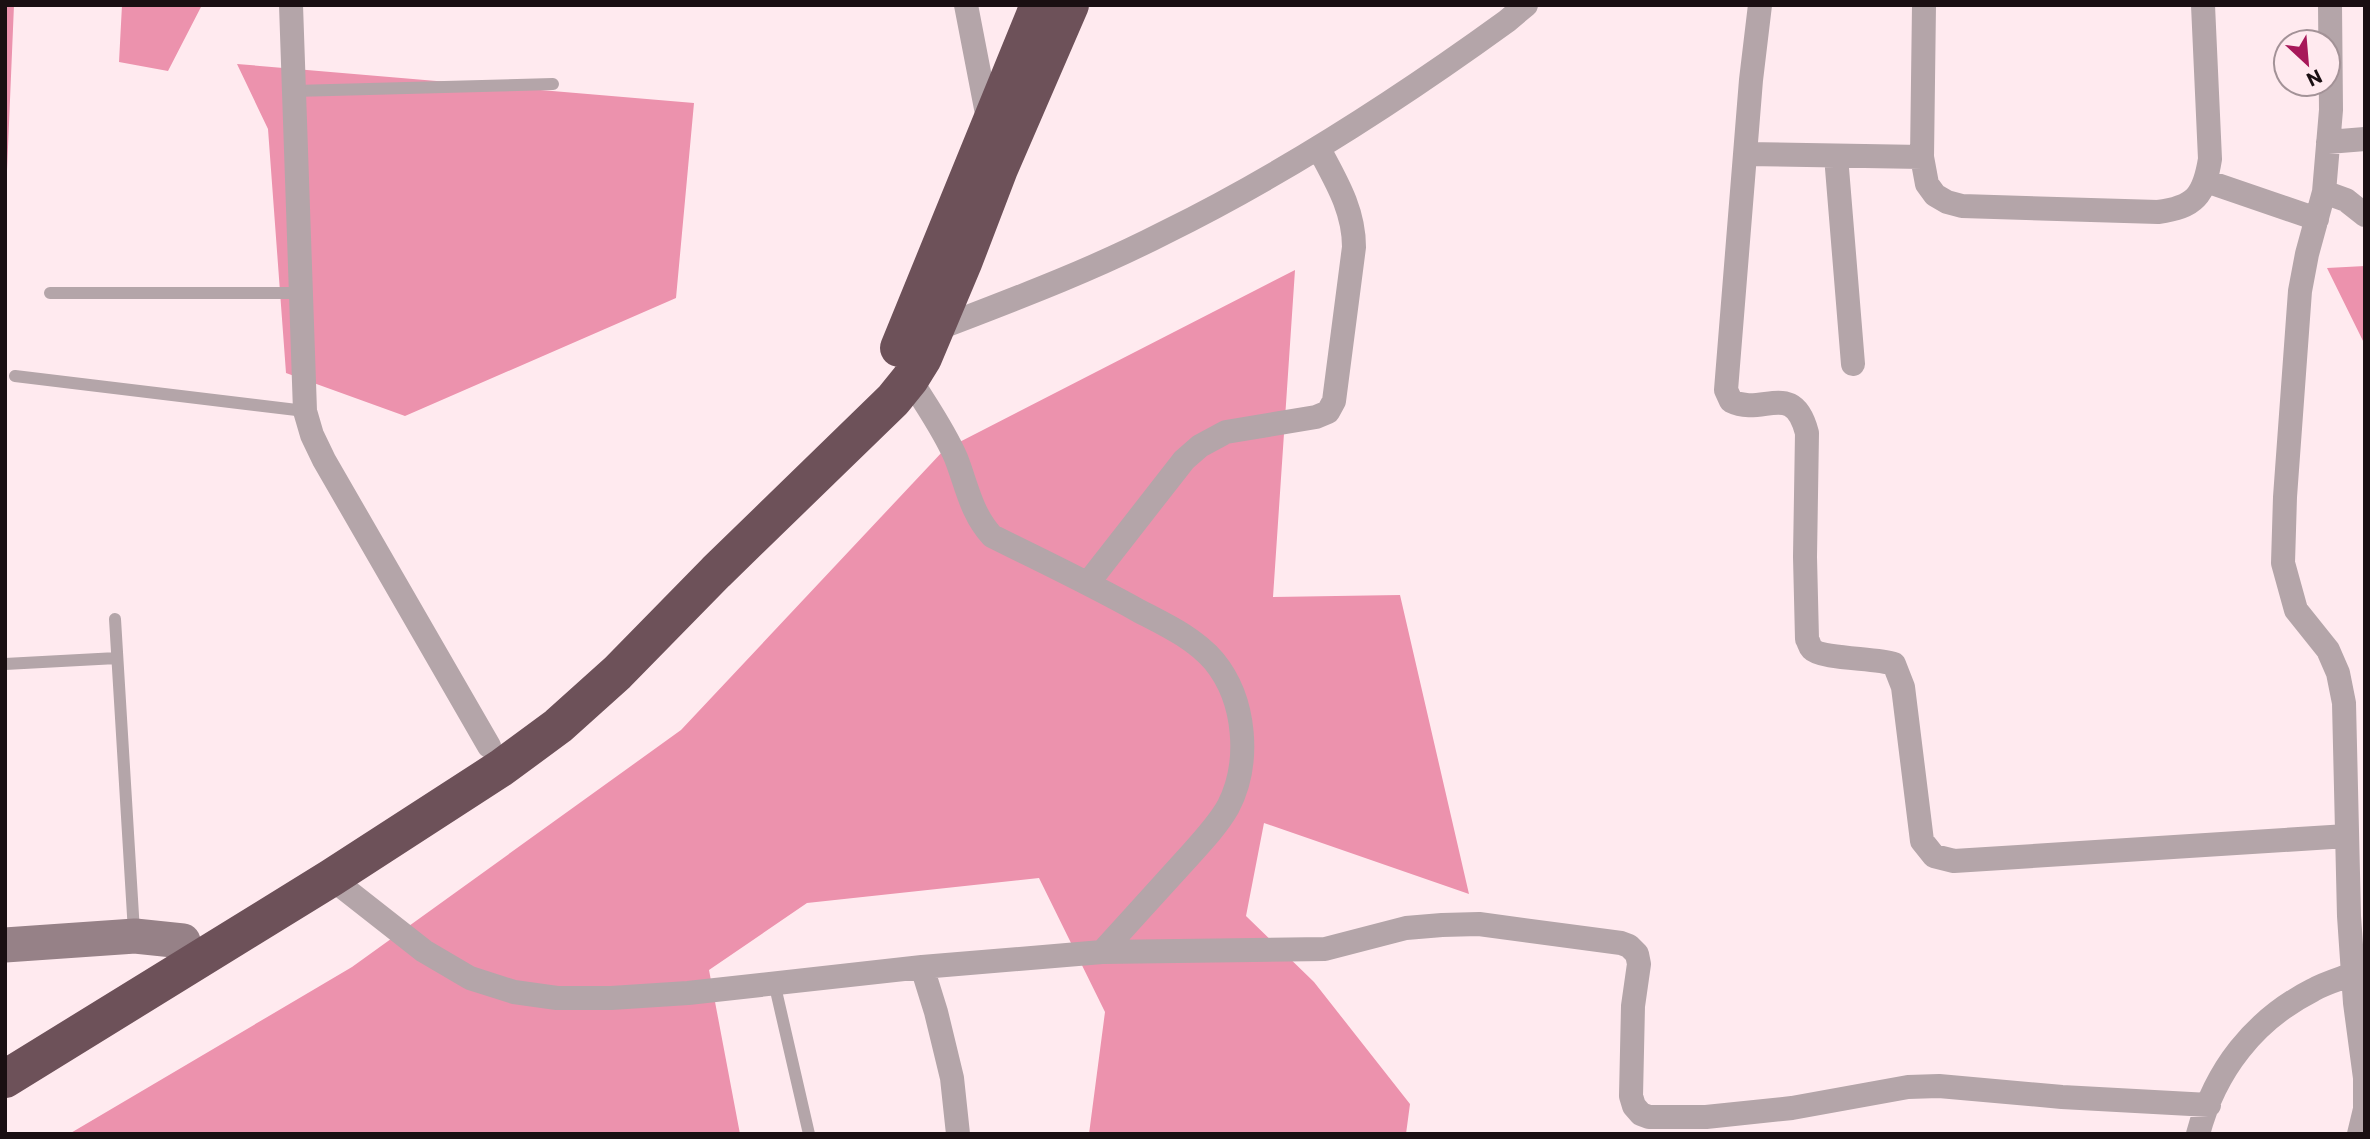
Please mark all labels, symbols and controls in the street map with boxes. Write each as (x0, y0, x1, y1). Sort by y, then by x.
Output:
north arrow (2272, 28, 2342, 98)
text: N (2303, 65, 2326, 92)

